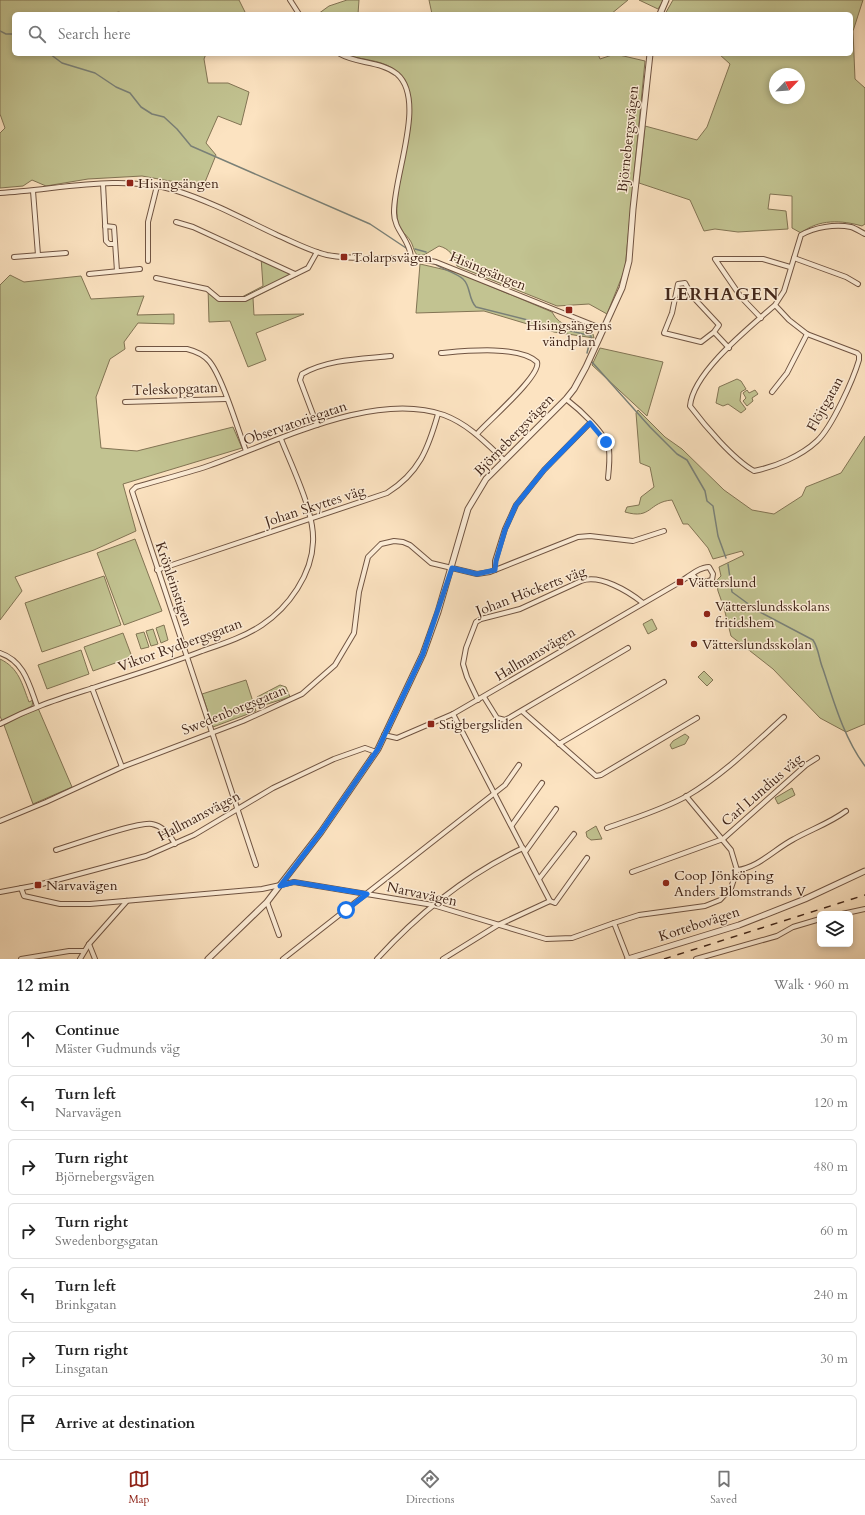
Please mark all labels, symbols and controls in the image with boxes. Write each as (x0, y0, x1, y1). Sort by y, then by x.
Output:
search box (12, 12, 853, 56)
icon: search (26, 23, 48, 45)
text: Search here (58, 24, 131, 44)
north arrow (769, 68, 805, 104)
street label: Björnebergsvägen (613, 85, 643, 193)
place label: Hisingsängen (138, 174, 219, 193)
marker: Hisingsängen (125, 178, 135, 188)
street label: Hisingsängen (447, 247, 529, 295)
place label: Tolarpsvägen (352, 248, 432, 267)
marker: Tolarpsvägen (339, 252, 349, 262)
district label: LERHAGEN (664, 282, 780, 307)
marker: Hisingsängens vändplan (564, 305, 574, 315)
place label: Hisingsängens vändplan (526, 316, 612, 351)
street label: Flöjtgatan (802, 373, 848, 435)
street label: Teleskopgatan (132, 378, 218, 400)
street label: Björnebergsvägen (470, 390, 558, 480)
street label: Observatoriegatan (241, 396, 349, 450)
route end (597, 433, 615, 451)
street label: Johan Skyttes väg (261, 481, 368, 532)
street label: Krönleinstigen (151, 539, 197, 629)
street label: Johan Höckerts väg (471, 561, 589, 621)
place label: Vätterslund (688, 573, 757, 592)
marker: Vätterslund (675, 577, 685, 587)
place label: Vätterslundsskolans fritidshem (715, 597, 830, 632)
marker: Vätterslundsskolans fritidshem (702, 609, 712, 619)
street label: Viktor Rydbergsgatan (115, 614, 245, 676)
street label: Hallmansvägen (491, 622, 579, 686)
place label: Vätterslundsskolan (702, 635, 812, 654)
marker: Vätterslundsskolan (689, 639, 699, 649)
street label: Swedenborgsgatan (179, 680, 289, 740)
place label: Stigbergsliden (439, 715, 523, 734)
marker: Stigbergsliden (426, 719, 436, 729)
street label: Carl Lundius väg (717, 749, 807, 831)
street label: Hallmansvägen (154, 786, 244, 846)
place label: Coop Jönköping Anders Blomstrands V (674, 866, 807, 901)
place label: Narvavägen (46, 876, 118, 895)
street label: Narvavägen (385, 877, 459, 911)
marker: Coop Jönköping Anders Blomstrands V (661, 878, 671, 888)
marker: Narvavägen (33, 880, 43, 890)
route start (337, 901, 355, 919)
street label: Kortebovägen (656, 902, 742, 946)
map controls (817, 911, 853, 947)
button: layers (817, 911, 853, 947)
text: 12 min (16, 974, 70, 997)
text: Walk · 960 m (774, 976, 849, 994)
text: Continue (55, 1020, 120, 1040)
icon: ahead (17, 1028, 39, 1050)
text: 30 m (820, 1030, 848, 1048)
text: Mäster Gudmunds väg (55, 1040, 180, 1058)
text: Turn left (55, 1084, 116, 1104)
icon: left (17, 1092, 39, 1114)
text: 120 m (814, 1094, 848, 1112)
text: Narvavägen (55, 1104, 122, 1122)
text: Turn right (55, 1148, 128, 1168)
icon: right (17, 1156, 39, 1178)
text: 480 m (814, 1158, 848, 1176)
text: Björnebergsvägen (55, 1168, 155, 1186)
text: Turn right (55, 1212, 128, 1232)
icon: right (17, 1220, 39, 1242)
text: 60 m (820, 1222, 848, 1240)
text: Swedenborgsgatan (55, 1232, 158, 1250)
text: Turn left (55, 1276, 116, 1296)
icon: left (17, 1284, 39, 1306)
text: 240 m (814, 1286, 848, 1304)
text: Brinkgatan (55, 1296, 117, 1314)
text: Turn right (55, 1340, 128, 1360)
icon: right (17, 1348, 39, 1370)
text: 30 m (820, 1350, 848, 1368)
text: Linsgatan (55, 1360, 108, 1378)
icon: arrive (17, 1412, 39, 1434)
text: Arrive at destination (55, 1413, 195, 1433)
tab: Map (128, 1468, 150, 1507)
tab: Directions (406, 1468, 454, 1507)
tab: Saved (710, 1468, 737, 1507)

